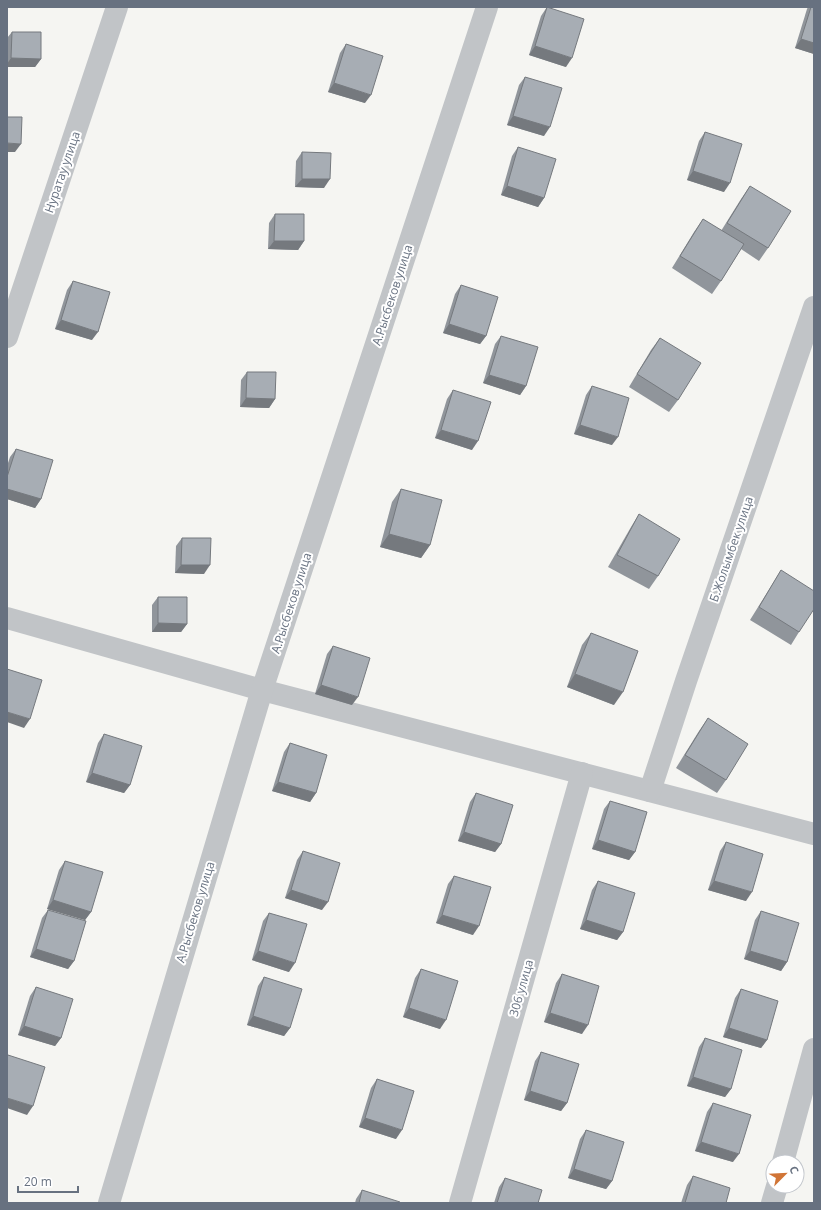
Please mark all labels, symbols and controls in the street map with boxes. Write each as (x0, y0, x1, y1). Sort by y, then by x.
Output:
street label: Нуратау улица (40, 129, 84, 215)
street label: А.Рысбеков улица (368, 242, 416, 348)
street label: Б.Жолымбек улица (705, 494, 757, 604)
street label: А.Рысбеков улица (267, 550, 315, 656)
street label: А.Рысбеков улица (172, 859, 218, 965)
street label: 306 улица (505, 958, 537, 1018)
north arrow (765, 1154, 805, 1194)
text: С (786, 1163, 803, 1176)
scale bar (18, 1168, 78, 1194)
text: 20 m (24, 1173, 52, 1190)

